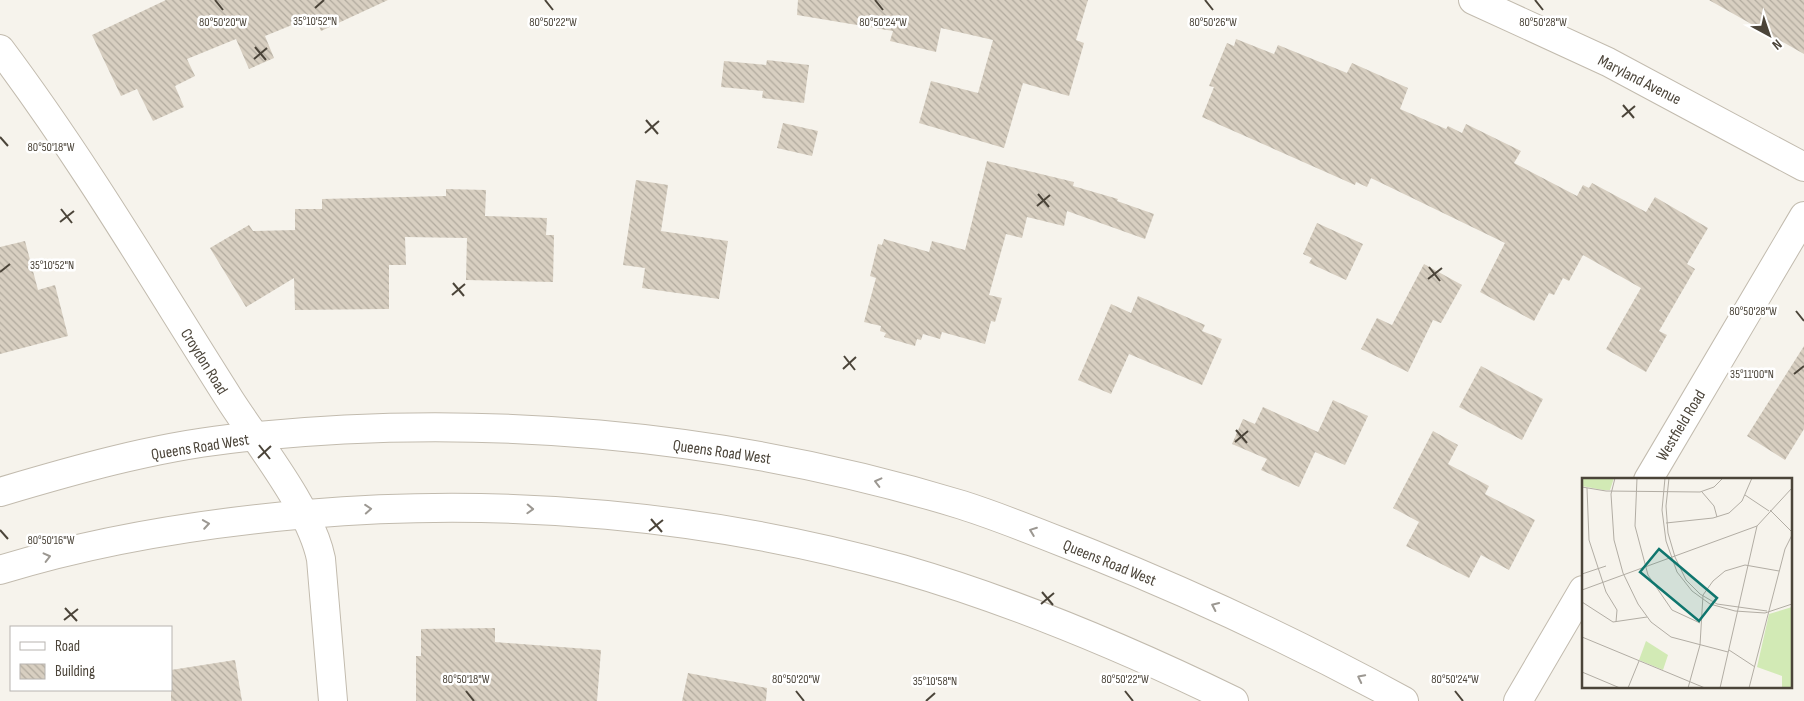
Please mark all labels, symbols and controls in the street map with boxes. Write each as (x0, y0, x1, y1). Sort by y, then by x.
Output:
north arrow (1744, 10, 1794, 60)
text: 35°10'52"N (293, 14, 337, 29)
text: 80°50'20"W (199, 15, 247, 30)
text: 80°50'22"W (529, 15, 577, 30)
text: 80°50'24"W (859, 15, 907, 30)
text: 80°50'26"W (1189, 15, 1237, 30)
text: 80°50'28"W (1519, 15, 1567, 30)
text: N (1769, 36, 1785, 53)
street label: Maryland Avenue (1595, 51, 1684, 109)
text: 80°50'18"W (28, 140, 75, 155)
text: 35°10'52"N (30, 258, 74, 273)
text: 80°50'28"W (1729, 304, 1777, 319)
street label: Croydon Road (176, 325, 231, 398)
text: 35°11'00"N (1730, 367, 1774, 382)
street label: Westfield Road (1653, 387, 1710, 465)
street label: Queens Road West (150, 430, 251, 465)
street label: Queens Road West (671, 436, 772, 469)
one-way arrow (873, 477, 882, 488)
inset map (1582, 478, 1792, 688)
one-way arrow (364, 503, 372, 514)
one-way arrow (526, 503, 534, 514)
one-way arrow (202, 520, 210, 530)
one-way arrow (1029, 527, 1038, 537)
text: 80°50'16"W (27, 533, 75, 548)
street label: Queens Road West (1060, 536, 1159, 591)
one-way arrow (42, 553, 50, 563)
one-way arrow (1211, 602, 1220, 612)
legend (10, 626, 172, 691)
text: Road (55, 637, 80, 656)
text: Building (55, 662, 95, 681)
text: 80°50'18"W (443, 672, 490, 687)
text: 80°50'20"W (772, 672, 820, 687)
text: 80°50'22"W (1101, 672, 1149, 687)
text: 80°50'24"W (1431, 672, 1479, 687)
text: 35°10'58"N (913, 674, 957, 689)
one-way arrow (1357, 674, 1366, 684)

